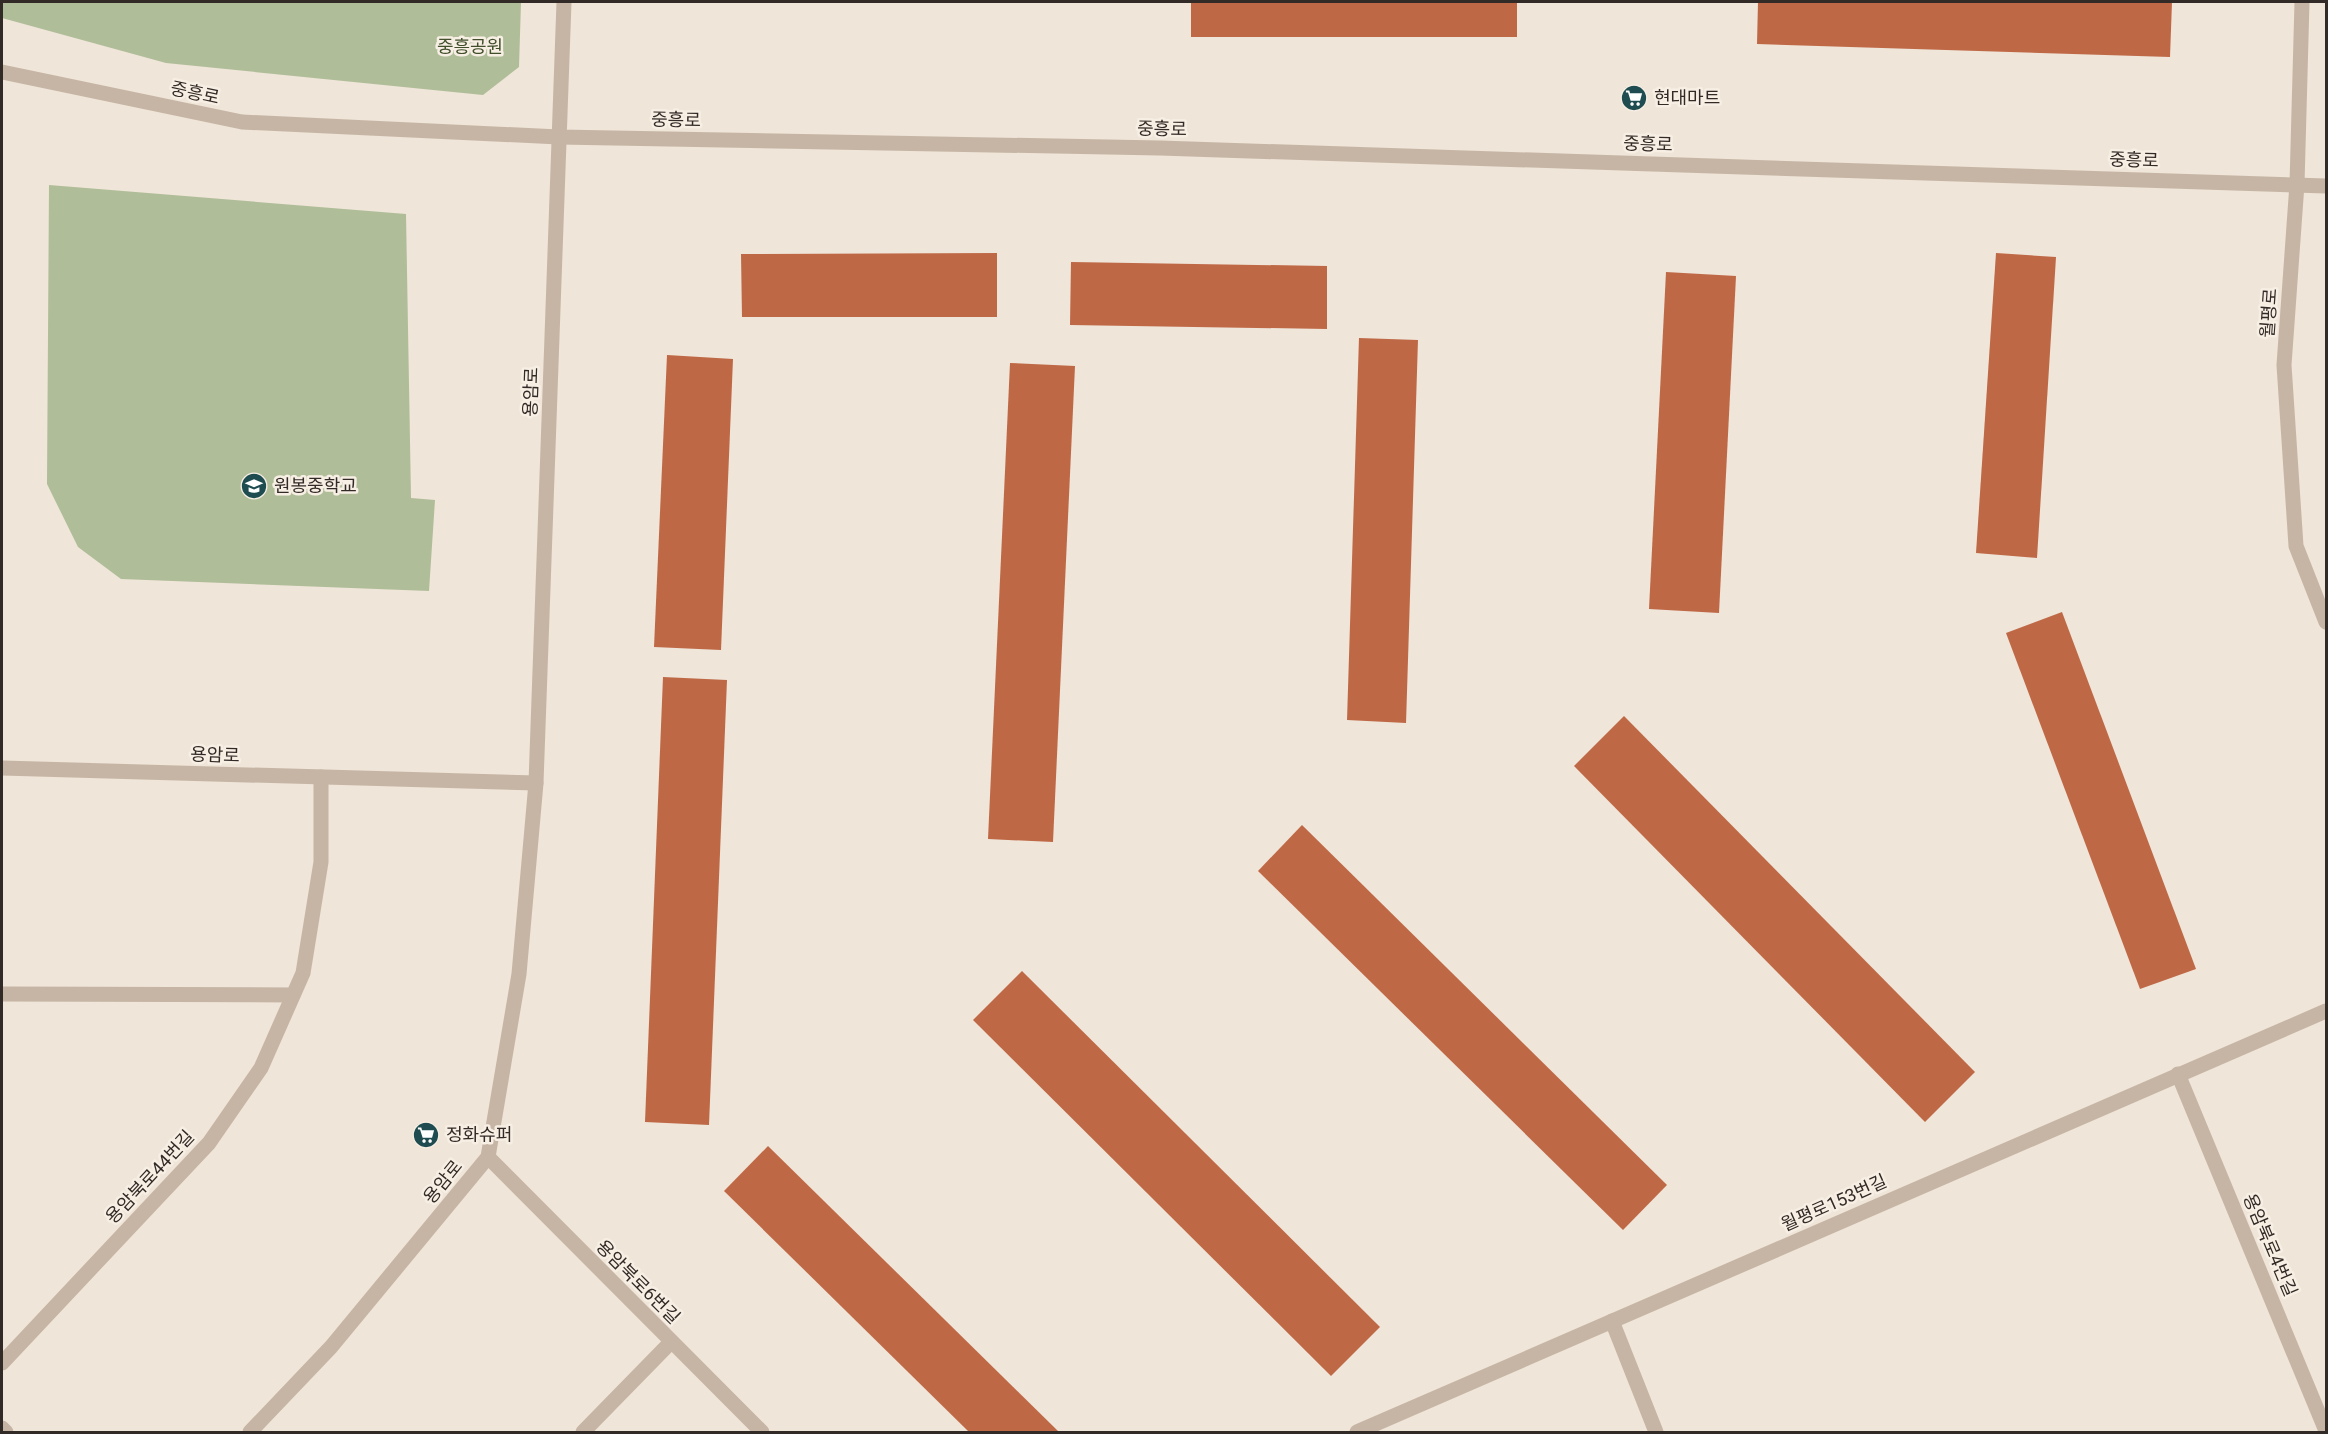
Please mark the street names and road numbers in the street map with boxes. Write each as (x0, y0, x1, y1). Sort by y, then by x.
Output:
street label: 중흥로 (169, 77, 222, 108)
street label: 중흥로 (651, 109, 701, 130)
street label: 중흥로 (1137, 118, 1187, 139)
street label: 중흥로 (1623, 132, 1673, 155)
street label: 중흥로 (2109, 148, 2159, 171)
street label: 월평로 (2256, 287, 2281, 338)
street label: 용암로 (519, 367, 542, 417)
street label: 용암로 (190, 743, 240, 766)
street label: 용암북로44번길 (101, 1126, 198, 1228)
street label: 용암로 (419, 1156, 466, 1208)
street label: 월평로153번길 (1778, 1170, 1890, 1235)
street label: 용암북로4번길 (2239, 1190, 2302, 1299)
street label: 용암북로6번길 (592, 1236, 684, 1328)

